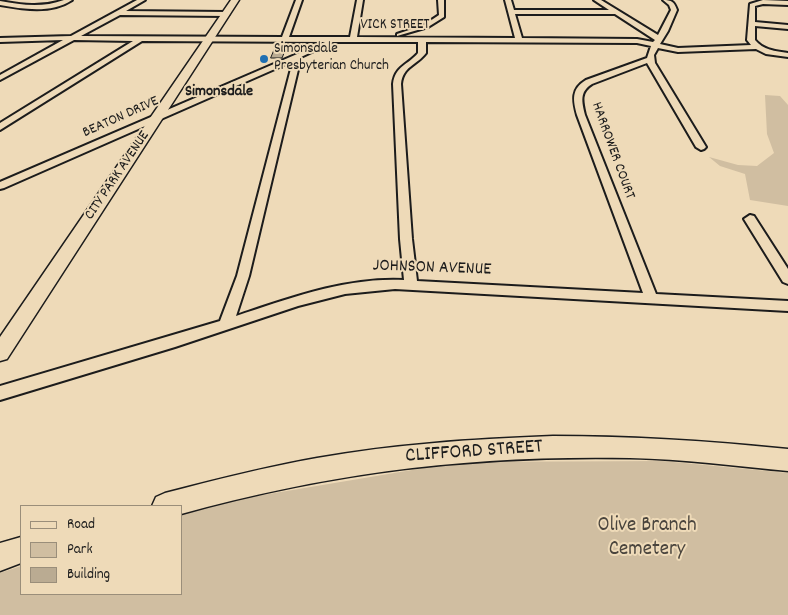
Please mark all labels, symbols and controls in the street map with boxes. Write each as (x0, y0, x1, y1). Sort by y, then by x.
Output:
street label: VICK STREET (360, 17, 430, 35)
place label: Simonsdale Presbyterian Church (274, 41, 389, 76)
marker: Simonsdale Presbyterian Church (258, 53, 270, 65)
district label: Simonsdale (185, 83, 253, 103)
street label: BEATON DRIVE (80, 93, 162, 143)
street label: HARROWER COURT (586, 100, 638, 202)
street label: CITY PARK AVENUE (82, 128, 154, 224)
street label: JOHNSON AVENUE (372, 256, 492, 282)
street label: CLIFFORD STREET (405, 436, 543, 470)
legend (20, 505, 182, 595)
text: Road (67, 514, 95, 536)
park label: Olive Branch Cemetery (597, 514, 697, 564)
text: Park (67, 539, 93, 561)
text: Building (67, 564, 110, 586)

